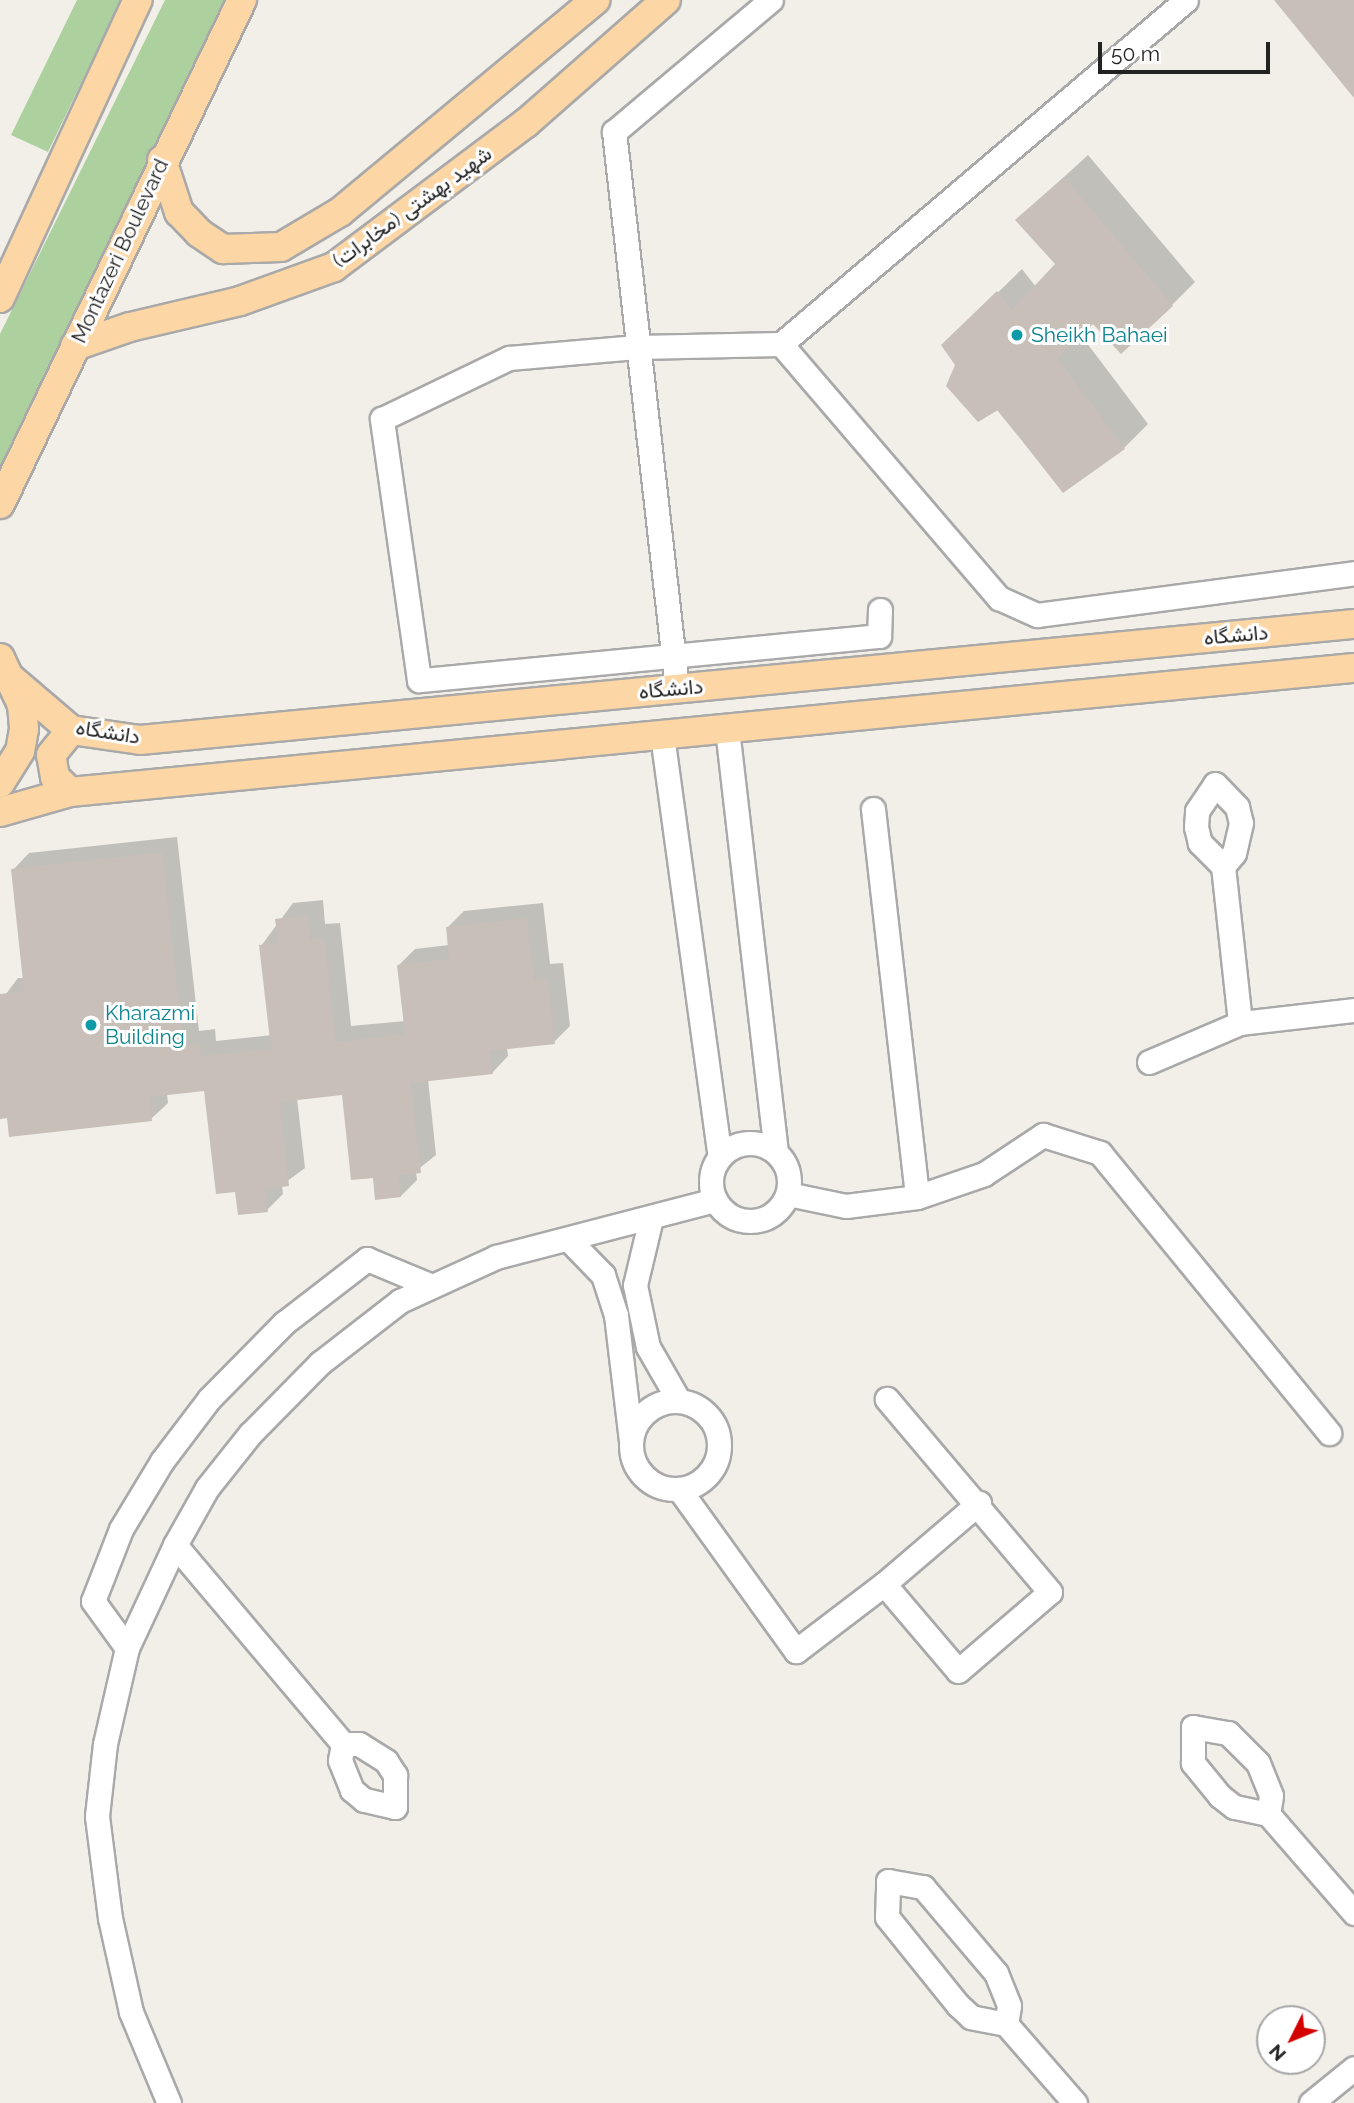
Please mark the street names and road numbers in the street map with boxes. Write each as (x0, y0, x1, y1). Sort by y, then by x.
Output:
street label: شهید بهشتی (مخابرات) (328, 141, 496, 273)
street label: Montazeri Boulevard (66, 155, 174, 347)
street label: دانشگاه (1203, 620, 1269, 650)
street label: دانشگاه (638, 674, 704, 704)
street label: دانشگاه (74, 714, 142, 750)

